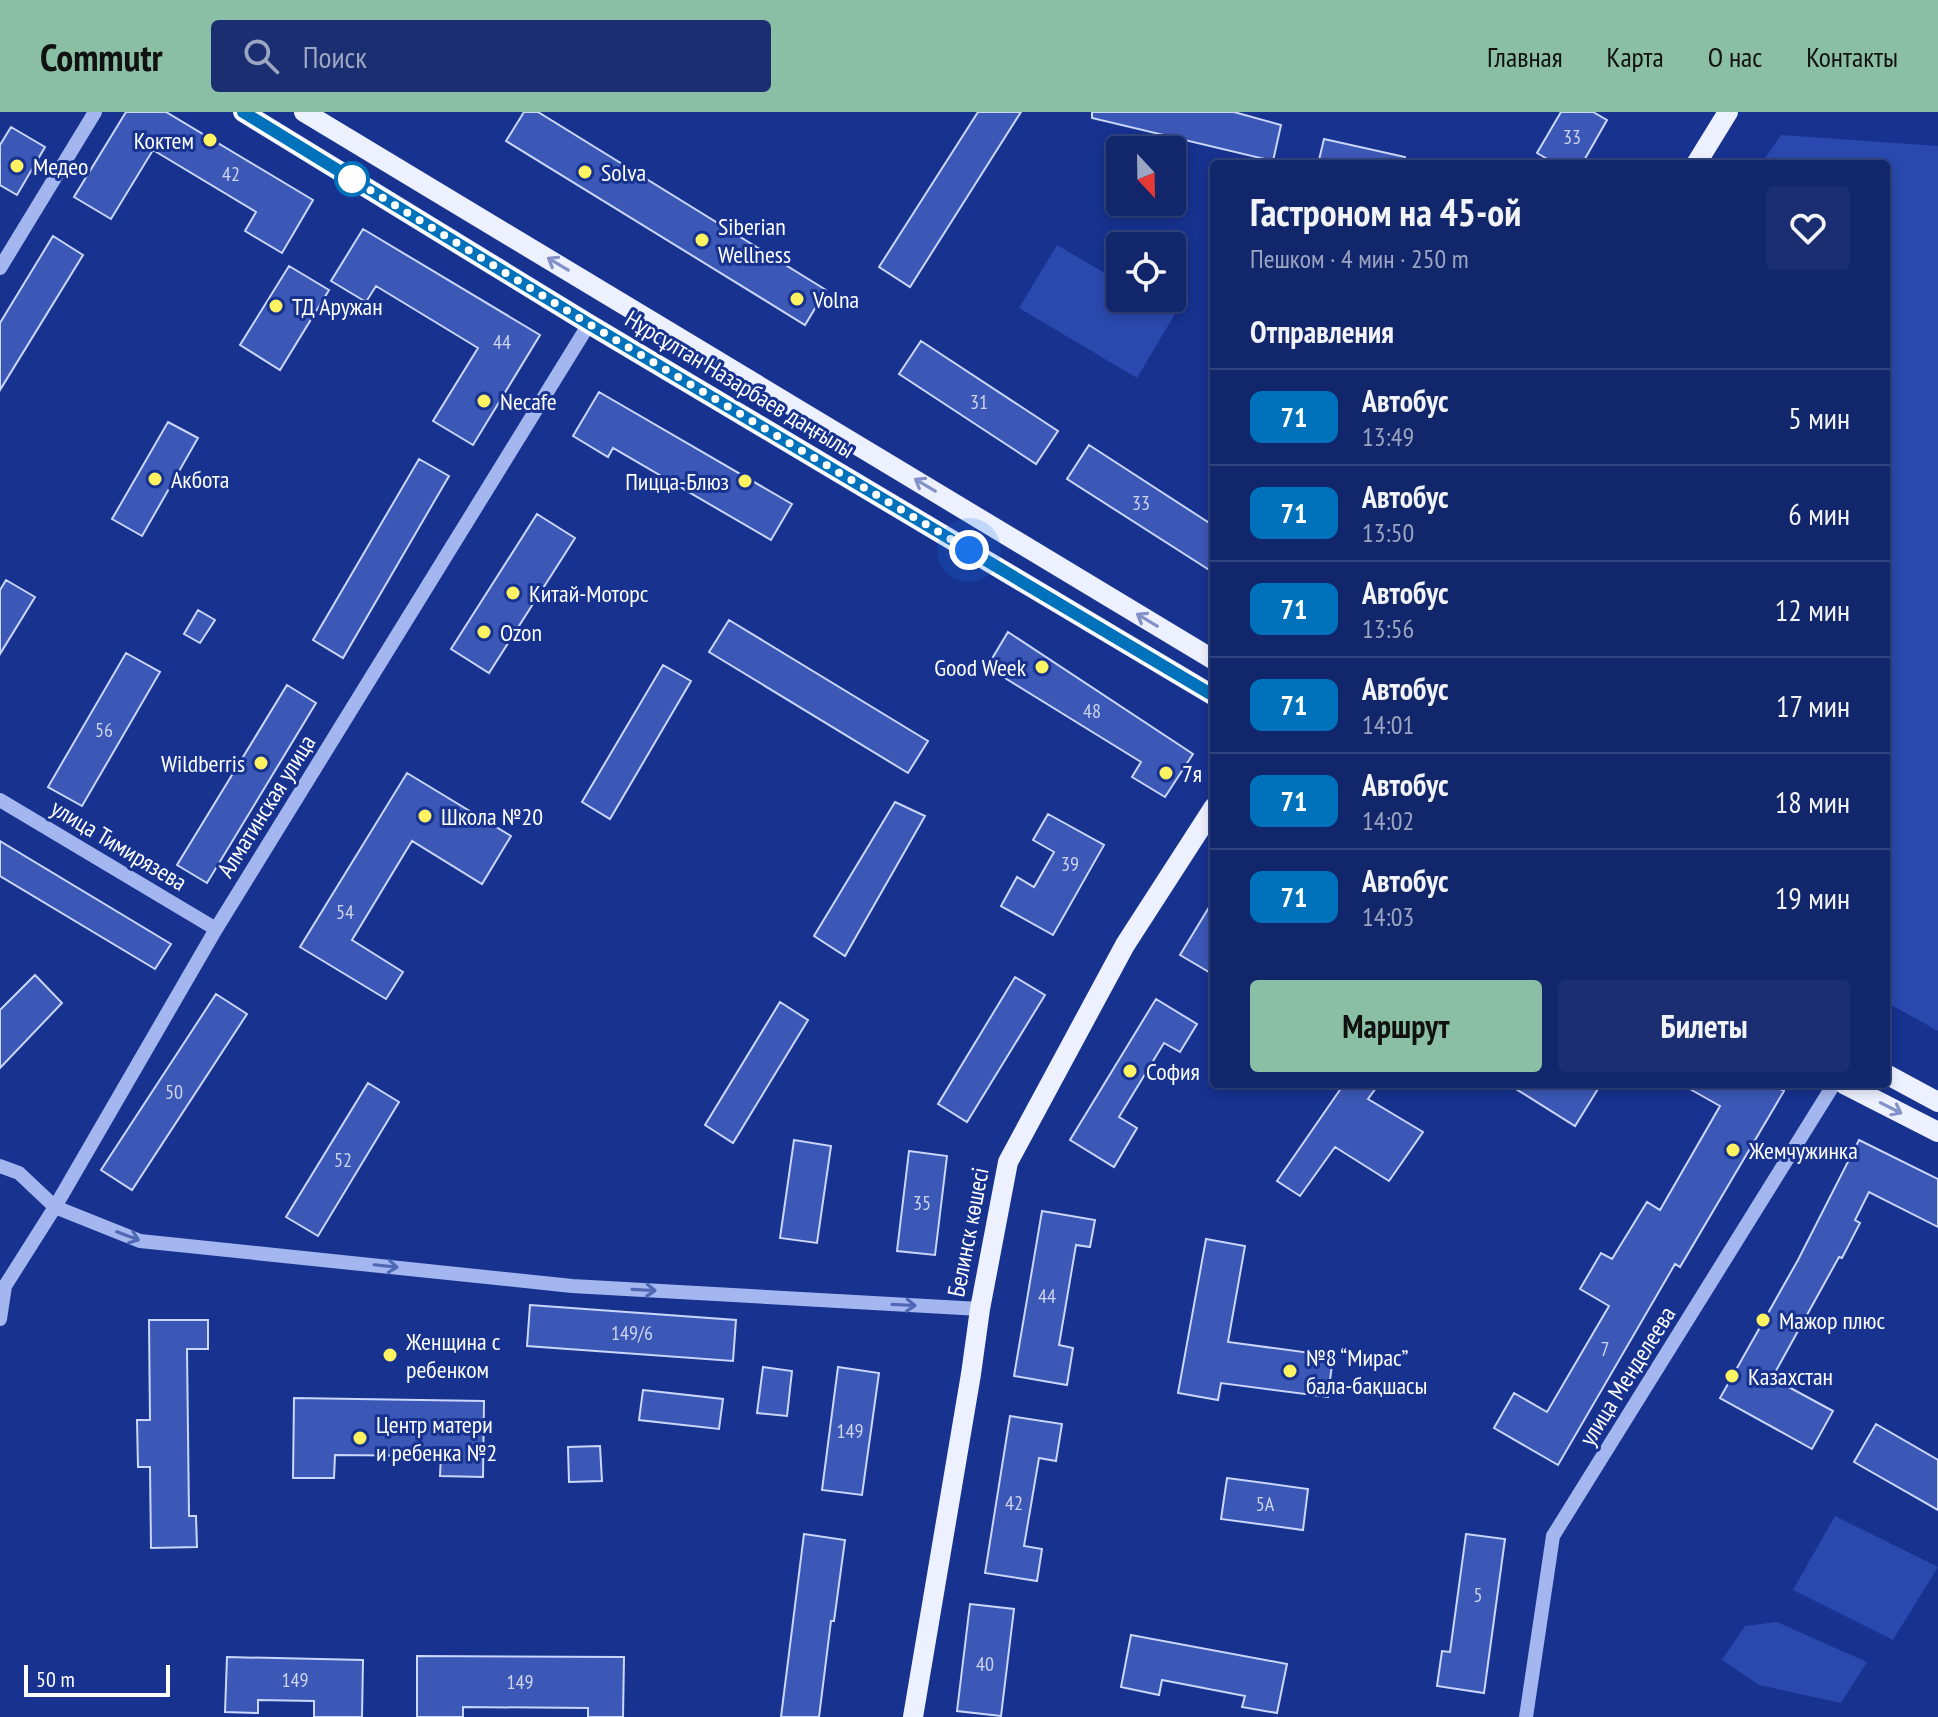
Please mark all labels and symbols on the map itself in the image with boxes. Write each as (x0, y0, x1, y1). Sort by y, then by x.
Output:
house number: 33 (1563, 124, 1581, 150)
place label: Коктем (134, 125, 194, 156)
marker: Коктем (201, 131, 219, 149)
north arrow (1106, 136, 1186, 216)
place label: Медео (33, 151, 88, 182)
marker: Медео (8, 157, 26, 175)
place label: Solva (601, 157, 646, 188)
house number: 42 (222, 161, 240, 187)
unlabelled marker (335, 162, 369, 196)
marker: Solva (576, 163, 594, 181)
place label: Siberian Wellness (718, 211, 791, 270)
marker: Siberian Wellness (693, 231, 711, 249)
one-way arrow (547, 256, 570, 272)
place label: Volna (812, 284, 859, 315)
marker: Volna (788, 290, 806, 308)
place label: ТД Аружан (292, 291, 383, 322)
marker: ТД Аружан (267, 297, 285, 315)
street label: Нұрсұлтан Назарбаев даңғылы (620, 303, 860, 465)
house number: 44 (493, 329, 511, 355)
place label: Necafe (500, 386, 557, 417)
house number: 31 (970, 389, 988, 415)
marker: Necafe (475, 392, 493, 410)
place label: Акбота (171, 464, 229, 495)
place label: Пицца-Блюз (625, 466, 729, 497)
marker: Акбота (146, 470, 164, 488)
marker: Пицца-Блюз (736, 472, 754, 490)
one-way arrow (914, 477, 937, 493)
house number: 33 (1132, 490, 1150, 516)
your location (949, 530, 989, 570)
place label: Китай-Моторс (529, 578, 649, 609)
marker: Китай-Моторс (504, 584, 522, 602)
one-way arrow (1136, 611, 1159, 627)
place label: Ozon (500, 617, 542, 648)
marker: Ozon (475, 623, 493, 641)
place label: Good Week (934, 652, 1027, 683)
marker: Good Week (1033, 658, 1051, 676)
house number: 48 (1083, 698, 1101, 724)
house number: 56 (95, 717, 113, 743)
street label: Алматинская улица (210, 729, 322, 883)
place label: Wildberris (161, 748, 245, 779)
marker: Wildberris (252, 754, 270, 772)
place label: 7я (1182, 758, 1202, 789)
marker: 7я (1157, 764, 1175, 782)
street label: улица Тимирязева (45, 792, 193, 898)
place label: Школа №20 (441, 801, 543, 832)
marker: Школа №20 (416, 807, 434, 825)
house number: 39 (1061, 851, 1079, 877)
house number: 54 (336, 899, 354, 925)
place label: София (1146, 1056, 1200, 1087)
marker: София (1121, 1062, 1139, 1080)
house number: 50 (165, 1079, 183, 1105)
one-way arrow (1878, 1100, 1902, 1116)
place label: Жемчужинка (1748, 1135, 1858, 1166)
marker: Жемчужинка (1724, 1141, 1742, 1159)
house number: 52 (334, 1147, 352, 1173)
street label: Белинск көшесі (940, 1165, 996, 1299)
house number: 35 (913, 1190, 931, 1216)
one-way arrow (115, 1230, 140, 1244)
one-way arrow (372, 1259, 399, 1274)
one-way arrow (630, 1283, 657, 1298)
house number: 44 (1038, 1283, 1056, 1309)
one-way arrow (890, 1297, 917, 1312)
street label: улица Менделеева (1572, 1301, 1682, 1451)
place label: Мажор плюс (1779, 1305, 1886, 1336)
marker: Мажор плюс (1754, 1311, 1772, 1329)
house number: 149/6 (611, 1320, 653, 1346)
place label: Женщина с ребенком (405, 1326, 501, 1385)
house number: 7 (1601, 1336, 1610, 1362)
place label: №8 “Мирас” бала-бақшасы (1306, 1342, 1427, 1401)
marker: Женщина с ребенком (381, 1346, 399, 1364)
place label: Казахстан (1748, 1361, 1833, 1392)
marker: №8 “Мирас” бала-бақшасы (1281, 1362, 1299, 1380)
marker: Казахстан (1723, 1367, 1741, 1385)
place label: Центр матери и ребенка №2 (376, 1409, 497, 1468)
house number: 149 (837, 1418, 864, 1444)
marker: Центр матери и ребенка №2 (351, 1429, 369, 1447)
house number: 42 (1005, 1490, 1023, 1516)
house number: 5А (1256, 1491, 1275, 1517)
house number: 5 (1474, 1582, 1483, 1608)
house number: 40 (976, 1651, 994, 1677)
scale bar (24, 1661, 170, 1697)
house number: 149 (282, 1667, 309, 1693)
house number: 149 (507, 1669, 534, 1695)

